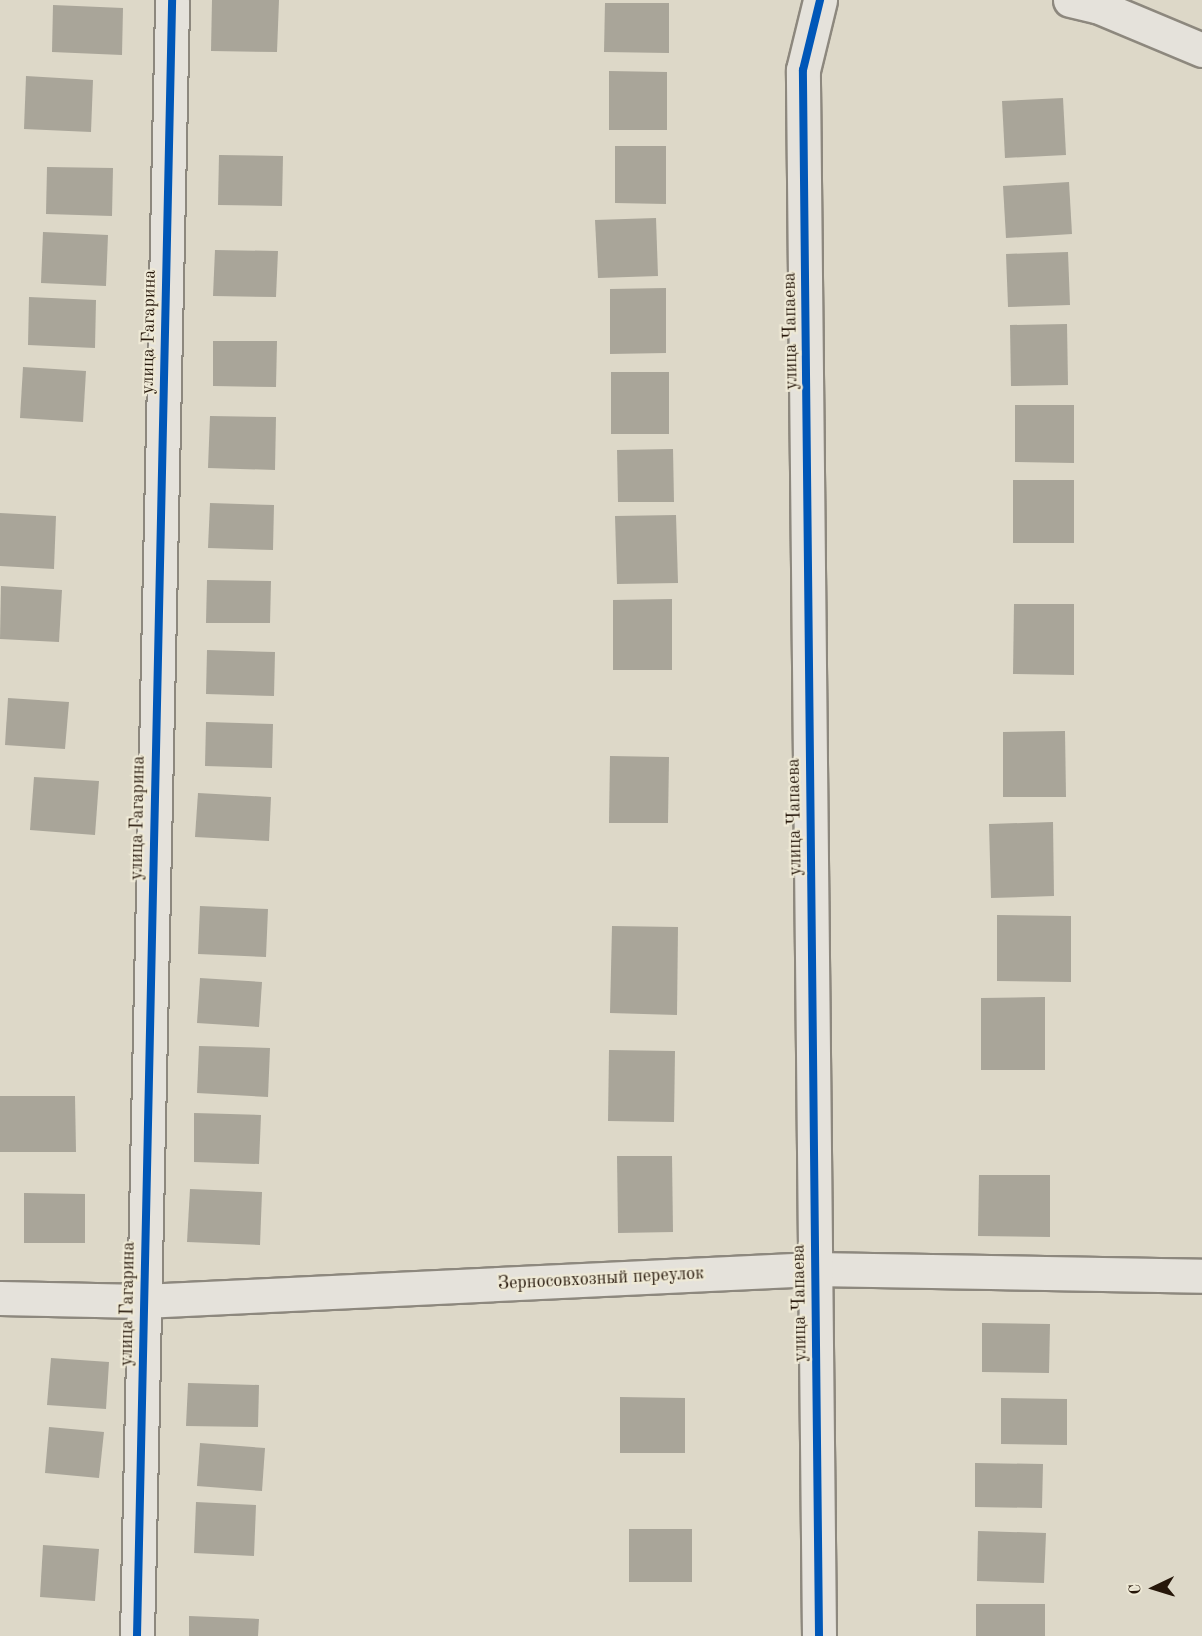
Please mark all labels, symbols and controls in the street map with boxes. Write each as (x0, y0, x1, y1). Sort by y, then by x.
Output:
street label: улица Гагарина (137, 270, 161, 394)
street label: улица Чапаева (779, 272, 803, 390)
street label: улица Гагарина (126, 756, 150, 880)
street label: улица Чапаева (783, 758, 807, 876)
street label: улица Гагарина (116, 1242, 140, 1366)
street label: улица Чапаева (788, 1244, 812, 1362)
street label: Зерносовхозный переулок (497, 1263, 705, 1295)
north arrow (1124, 1558, 1184, 1618)
text: С (1128, 1583, 1144, 1595)

